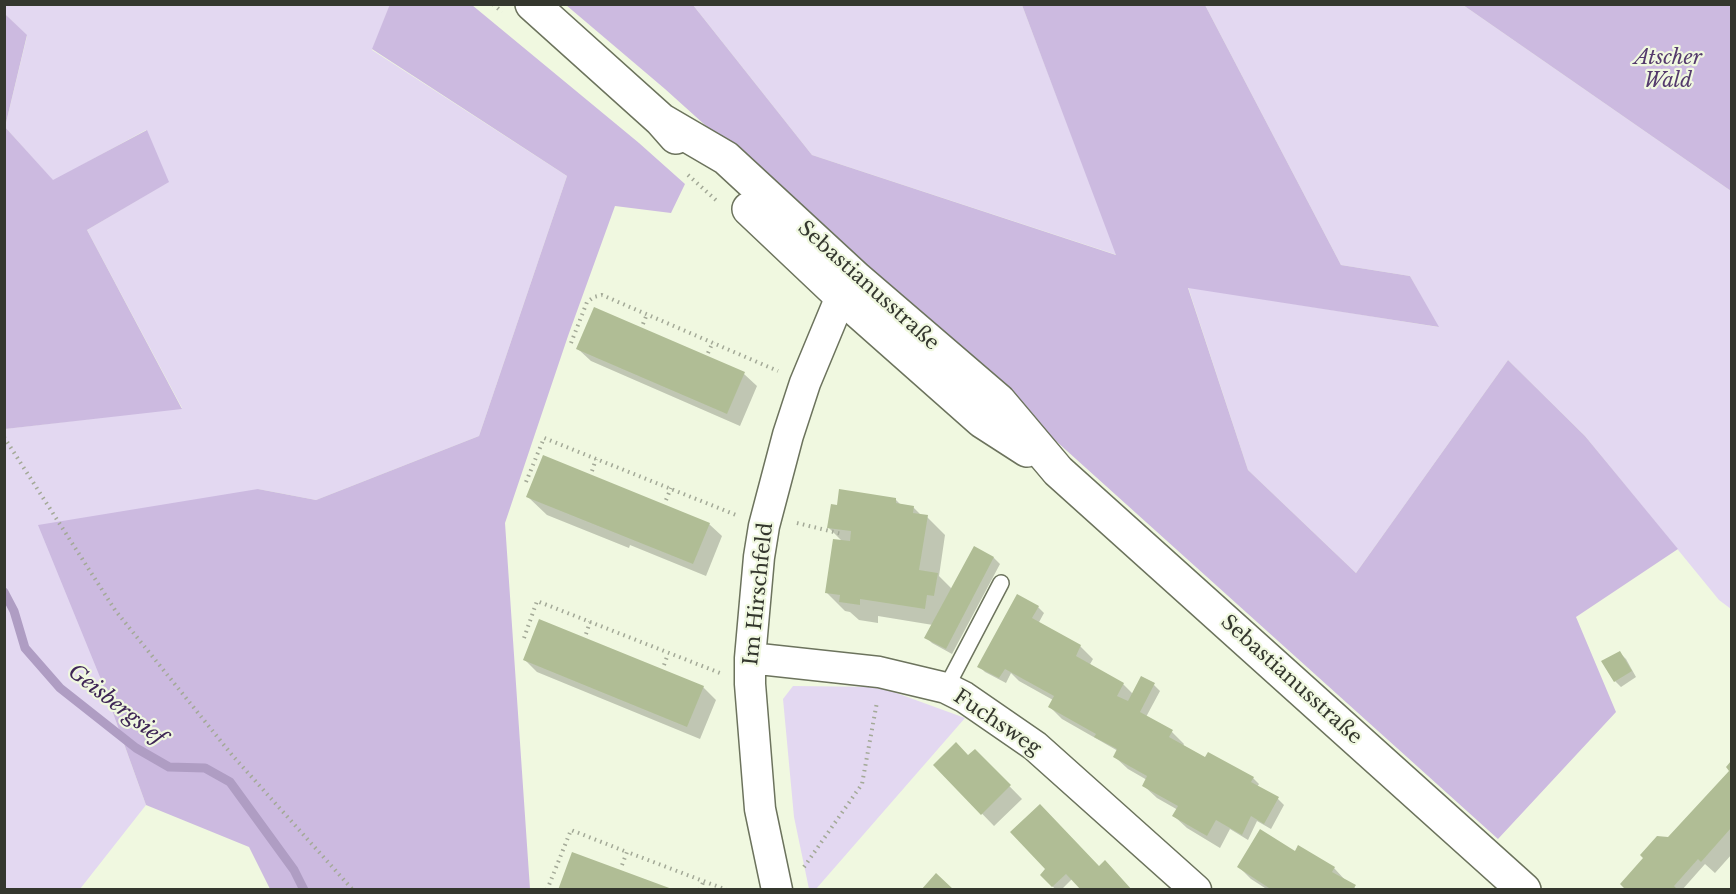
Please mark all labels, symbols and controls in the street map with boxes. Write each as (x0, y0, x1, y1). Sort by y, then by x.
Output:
park label: Atscher Wald (1634, 46, 1702, 93)
street label: Sebastianusstraße (792, 216, 944, 356)
street label: Im Hirschfeld (740, 521, 778, 667)
street label: Sebastianusstraße (1215, 610, 1367, 750)
water label: Geisbergsief (63, 659, 169, 751)
street label: Fuchsweg (949, 685, 1045, 761)

